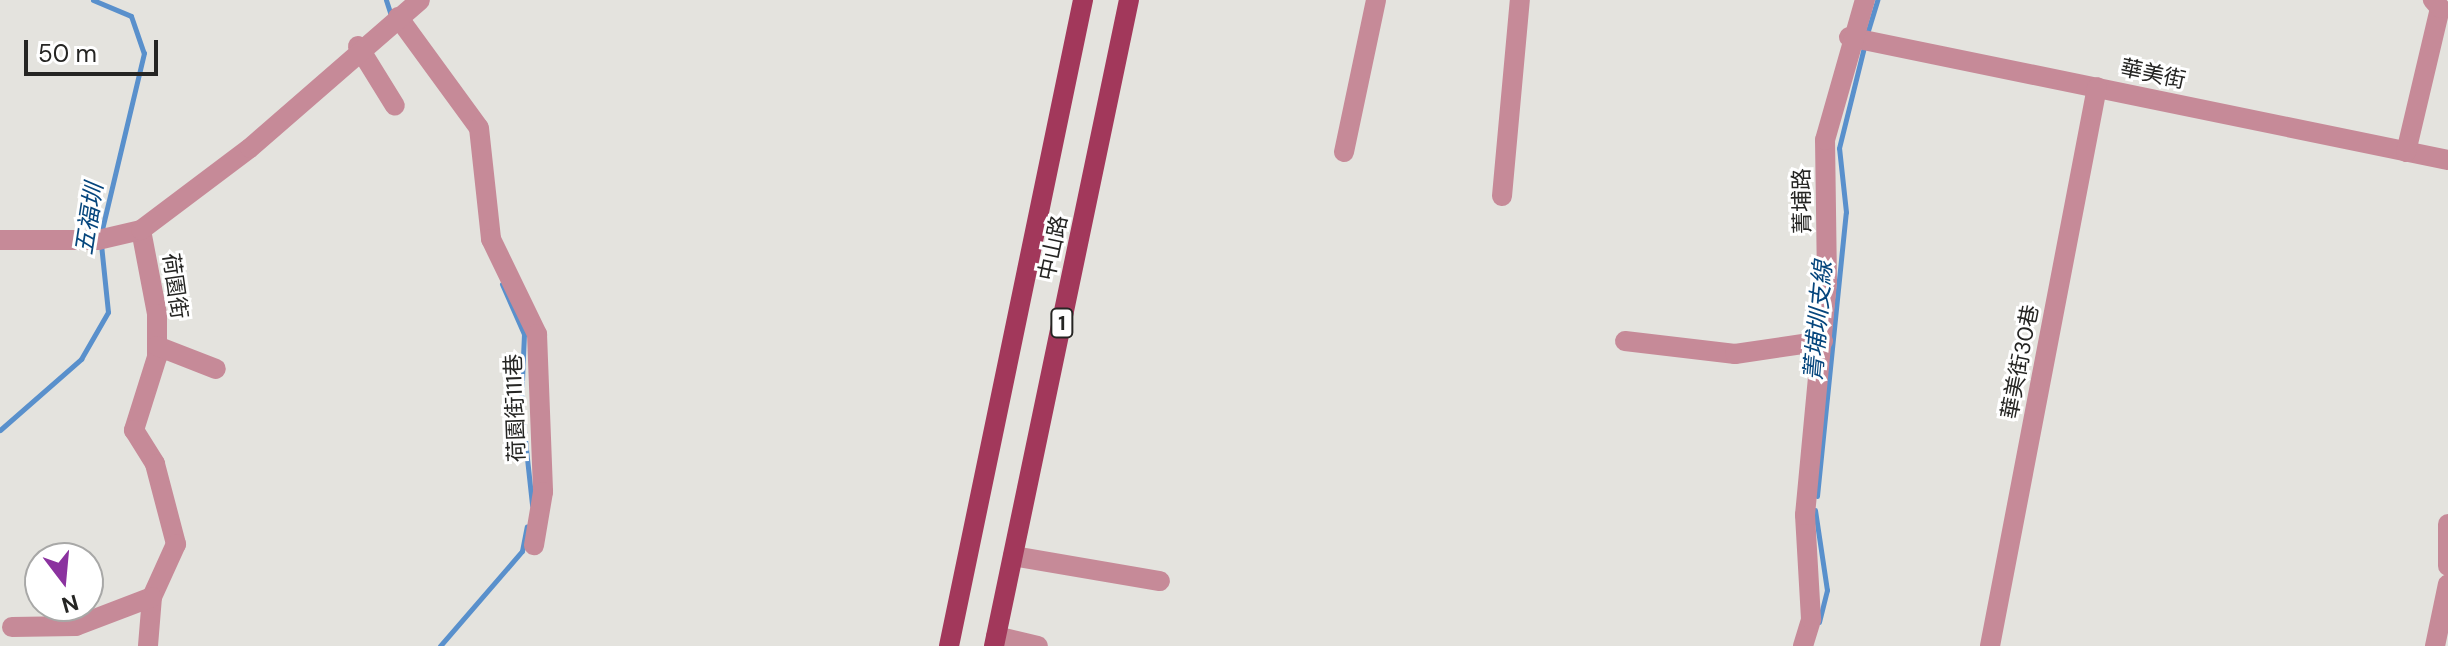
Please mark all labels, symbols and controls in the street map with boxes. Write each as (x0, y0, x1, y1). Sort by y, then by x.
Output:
scale bar (28, 24, 162, 74)
text: 50 m (38, 38, 97, 69)
street label: 華美街 (2118, 54, 2188, 94)
street label: 菁埔路 (1788, 168, 1816, 234)
water label: 五福圳 (69, 181, 109, 257)
street label: 中山路 (1033, 213, 1073, 283)
street label: 荷園街 (157, 251, 193, 321)
water label: 菁埔圳支線 (1798, 260, 1838, 382)
street label: 華美街30巷 (1996, 303, 2044, 421)
road number: 1 (1050, 307, 1074, 339)
street label: 荷園街111巷 (500, 353, 530, 463)
north arrow (24, 542, 104, 622)
text: N (58, 587, 82, 620)

